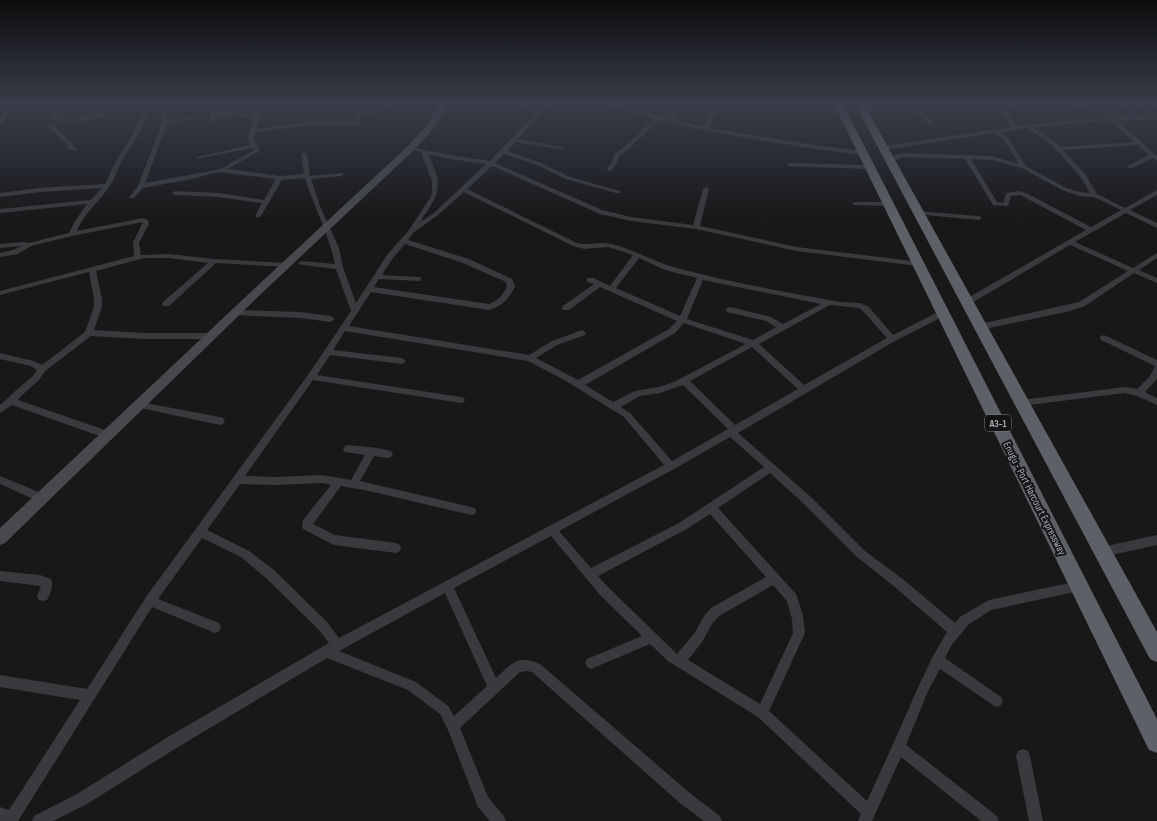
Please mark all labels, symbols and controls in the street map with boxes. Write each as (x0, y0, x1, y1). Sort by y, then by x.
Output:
road number: A3-1 (985, 415, 1011, 431)
street label: Enugu - Port Harcourt Expressway (1000, 439, 1069, 558)

